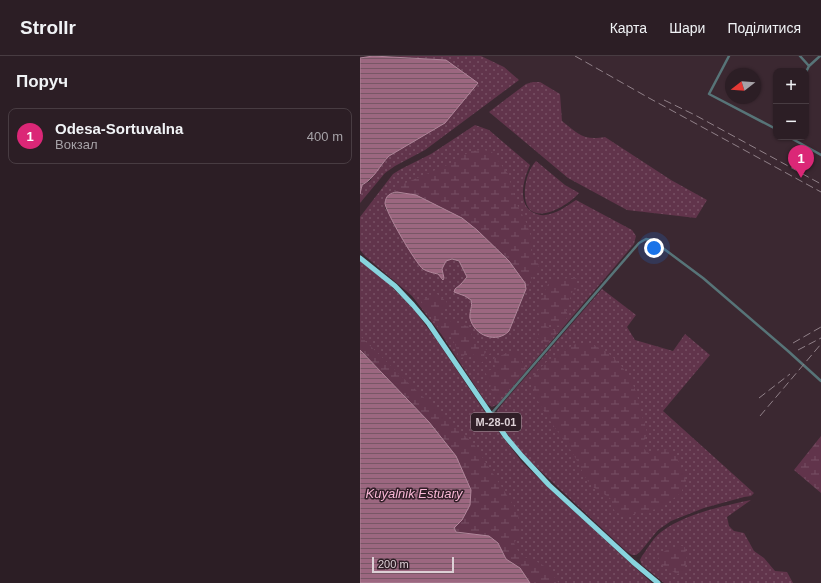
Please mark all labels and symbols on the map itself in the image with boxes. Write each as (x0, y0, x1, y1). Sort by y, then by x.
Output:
north arrow (725, 68, 761, 104)
pin: 1 (788, 145, 814, 178)
your location (644, 238, 664, 258)
road number: М-28-01 (471, 413, 521, 431)
water label: Kuyalnik Estuary (366, 486, 464, 501)
scale bar (372, 555, 454, 574)

